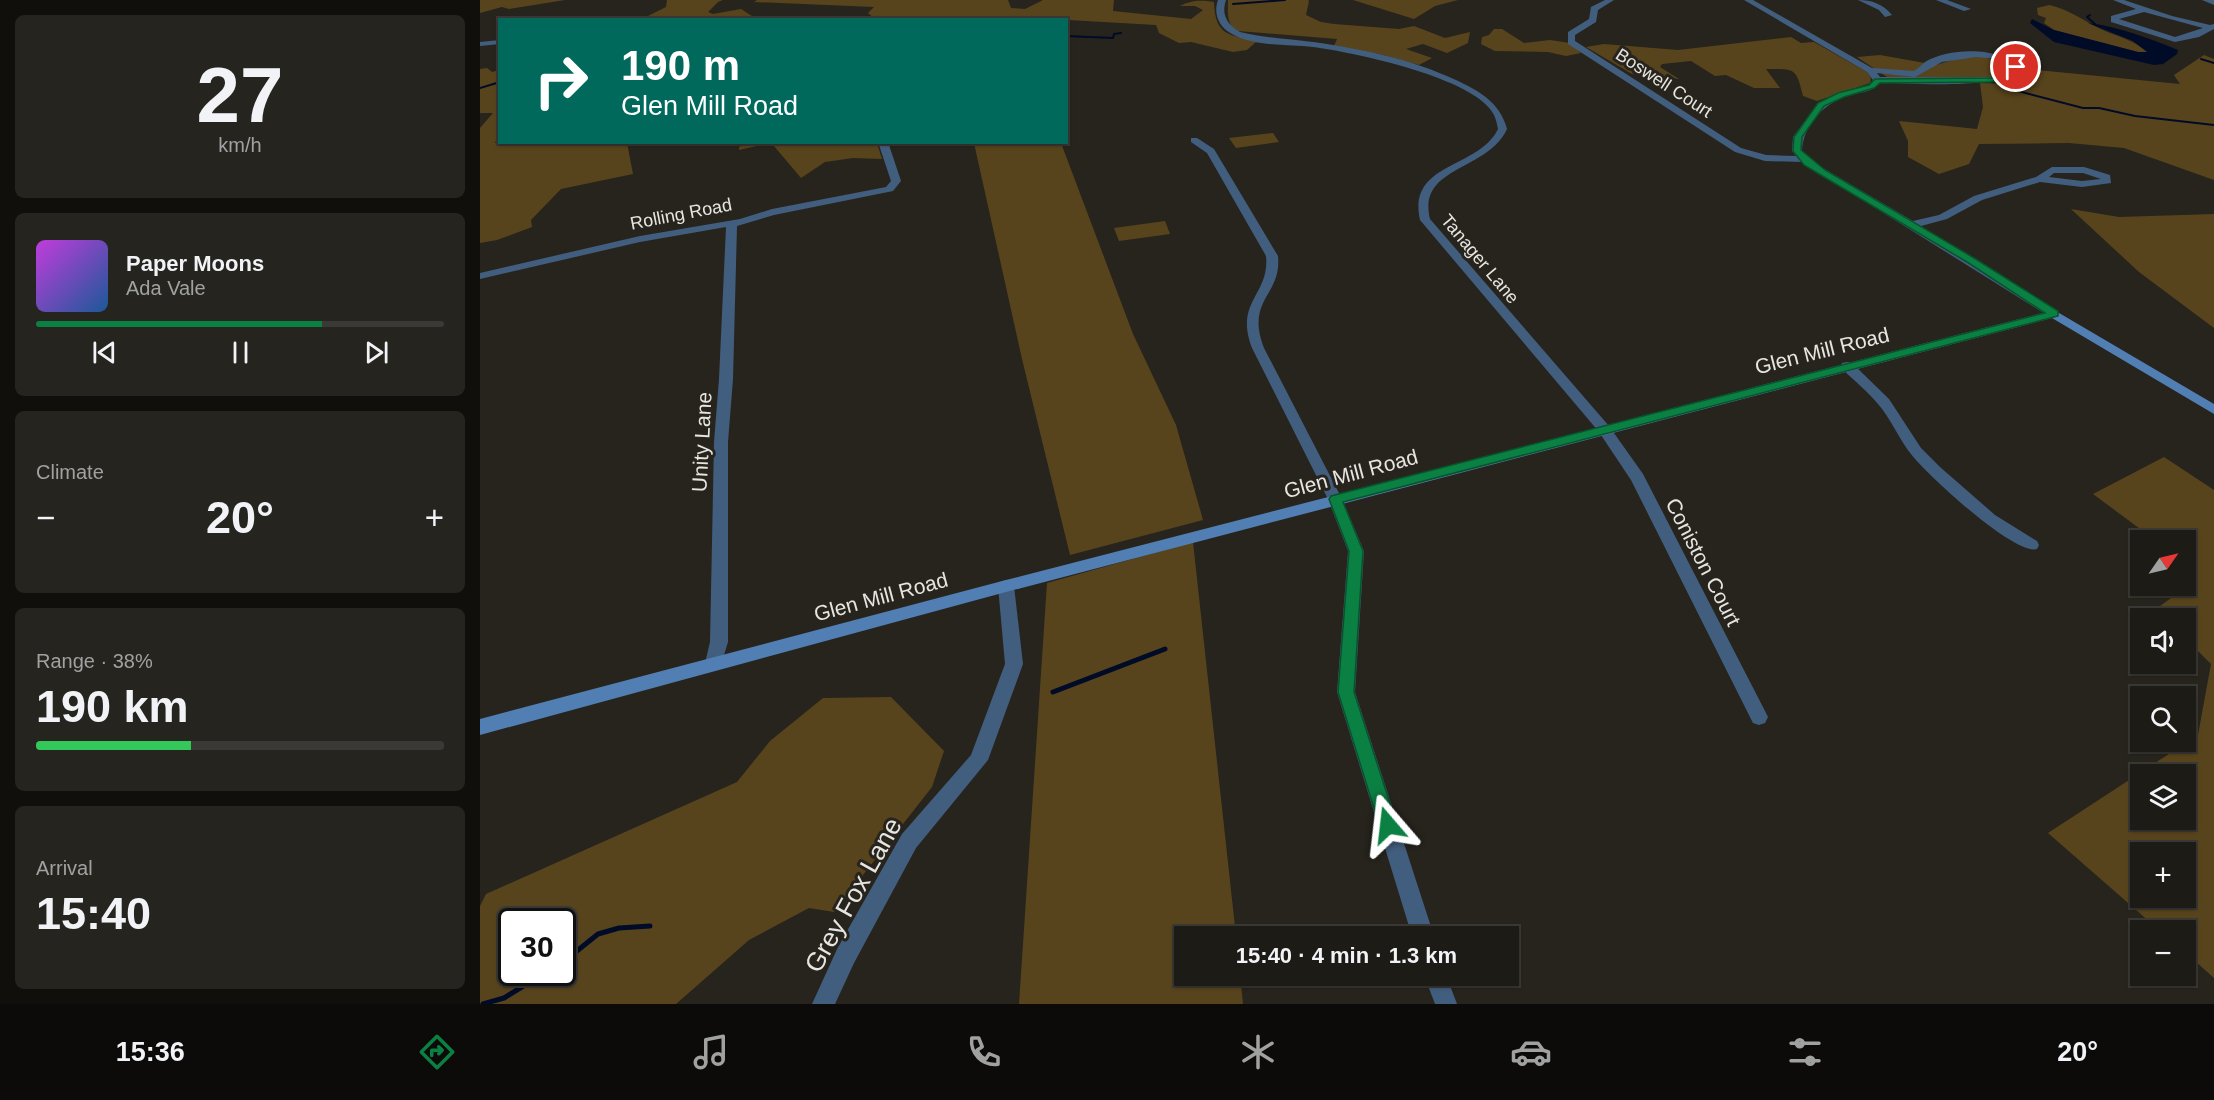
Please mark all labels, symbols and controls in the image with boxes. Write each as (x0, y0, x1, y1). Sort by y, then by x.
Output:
pin (1990, 41, 2041, 92)
icon: right (522, 42, 600, 120)
text: 190 m (621, 42, 740, 89)
street label: Boswell Court (1612, 44, 1716, 122)
icon: arrive (1999, 50, 2032, 83)
text: 27 (197, 51, 283, 139)
text: Glen Mill Road (621, 91, 798, 121)
text: km/h (218, 134, 262, 156)
street label: Rolling Road (629, 194, 733, 234)
street label: Tanager Lane (1437, 210, 1523, 308)
text: Paper Moons (126, 251, 264, 276)
text: Ada Vale (126, 277, 206, 299)
street label: Glen Mill Road (1752, 323, 1891, 378)
icon: previous (88, 336, 121, 369)
icon: pause (224, 336, 257, 369)
icon: next (360, 336, 393, 369)
street label: Unity Lane (687, 391, 716, 493)
street label: Glen Mill Road (1281, 445, 1420, 502)
text: Climate (36, 461, 104, 483)
text: 20° (206, 492, 274, 543)
street label: Coniston Court (1661, 494, 1746, 630)
text: − (36, 499, 55, 536)
text: + (425, 499, 444, 536)
north arrow (2130, 530, 2196, 596)
map controls (2130, 530, 2196, 986)
street label: Glen Mill Road (811, 568, 950, 625)
button: sound (2130, 608, 2196, 674)
text: Range · 38% (36, 650, 153, 672)
text: 190 km (36, 681, 189, 732)
button: search (2130, 686, 2196, 752)
button: layers (2130, 764, 2196, 830)
position arrow (1356, 793, 1420, 857)
street label: Grey Fox Lane (798, 813, 908, 977)
button: + (2130, 842, 2196, 908)
text: Arrival (36, 857, 93, 879)
text: 15:40 (36, 888, 151, 939)
speed limit sign: 30 (498, 908, 576, 986)
button: − (2130, 920, 2196, 986)
text: 15:40 · 4 min · 1.3 km (1236, 943, 1457, 968)
icon: directions (416, 1031, 458, 1073)
icon: music (690, 1031, 732, 1073)
icon: phone (963, 1031, 1005, 1073)
icon: climate (1237, 1031, 1279, 1073)
icon: car (1510, 1031, 1552, 1073)
icon: filters (1784, 1031, 1826, 1073)
text: 15:36 (116, 1037, 185, 1067)
text: 20° (2057, 1037, 2098, 1067)

